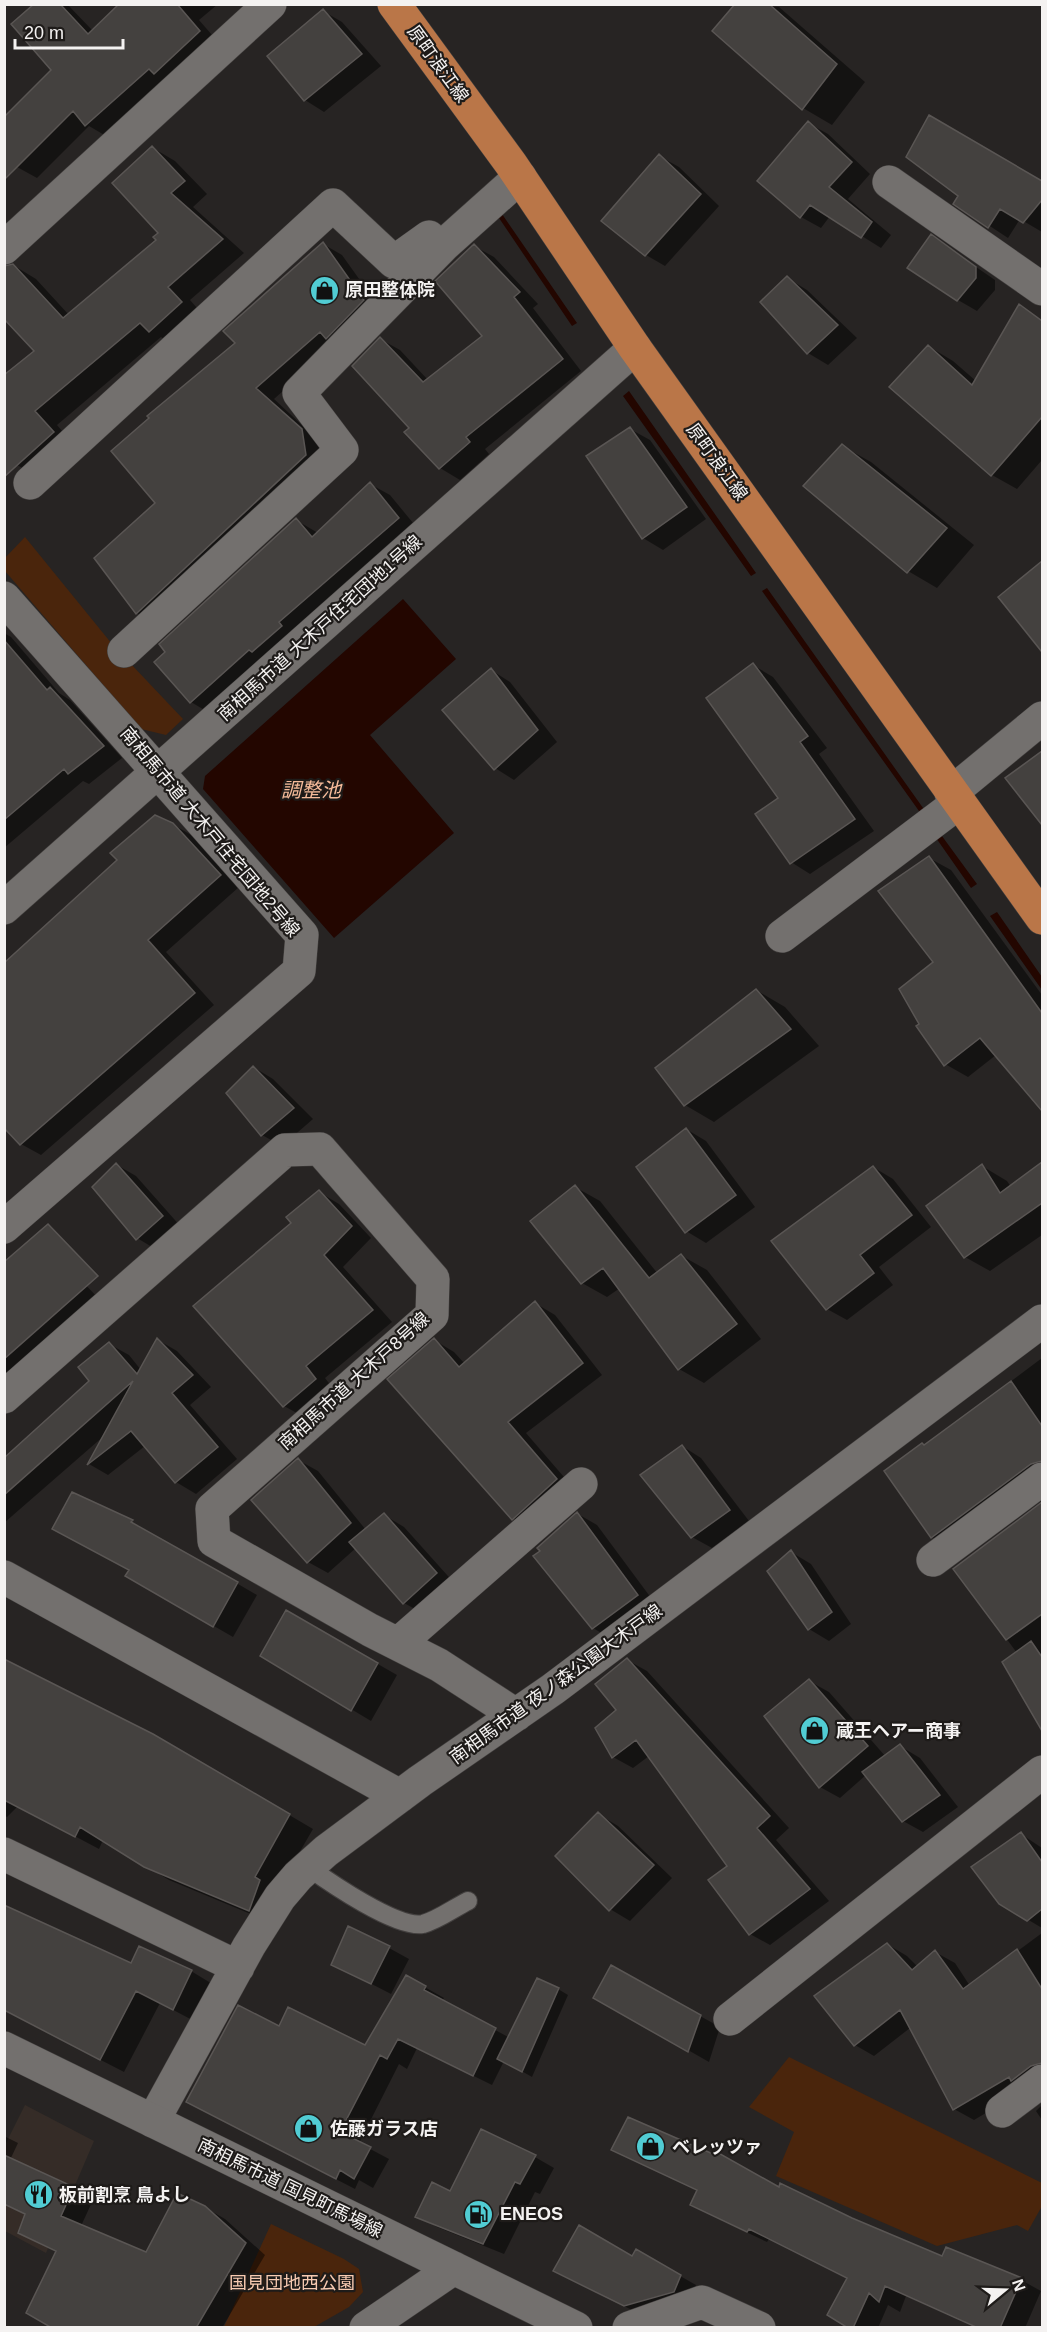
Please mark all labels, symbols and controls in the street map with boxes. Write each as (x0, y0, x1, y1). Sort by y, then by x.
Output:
scale bar (15, 12, 123, 50)
street label: 原町浪江線 (403, 22, 473, 106)
text: 20 m (24, 23, 64, 43)
shop icon: 原田整体院 (308, 274, 340, 306)
place label: 原田整体院 (345, 280, 435, 300)
street label: 原町浪江線 (682, 420, 752, 504)
street label: 南相馬市道 大木戸住宅団地1号線 (214, 531, 426, 725)
street label: 南相馬市道 大木戸住宅団地2号線 (117, 723, 303, 941)
water label: 調整池 (281, 779, 343, 801)
street label: 南相馬市道 大木戸8号線 (275, 1308, 433, 1454)
street label: 南相馬市道 夜ノ森公園大木戸線 (446, 1600, 666, 1768)
shop icon: 蔵王ヘアー商事 (799, 1715, 831, 1747)
place label: 蔵王ヘアー商事 (836, 1721, 961, 1741)
shop icon: 佐藤ガラス店 (293, 2113, 325, 2145)
place label: 佐藤ガラス店 (330, 2119, 438, 2139)
shop icon: ベレッツァ (635, 2131, 667, 2163)
street label: 南相馬市道 国見町馬場線 (194, 2135, 386, 2241)
place label: ベレッツァ (672, 2137, 762, 2157)
restaurant icon: 板前割烹 鳥よし (22, 2179, 54, 2211)
place label: 板前割烹 鳥よし (59, 2185, 190, 2205)
fuel station icon: ENEOS (463, 2198, 495, 2230)
place label: ENEOS (500, 2204, 563, 2224)
north arrow (975, 2260, 1035, 2320)
park label: 国見団地西公園 (229, 2273, 355, 2293)
text: N (1009, 2277, 1029, 2294)

